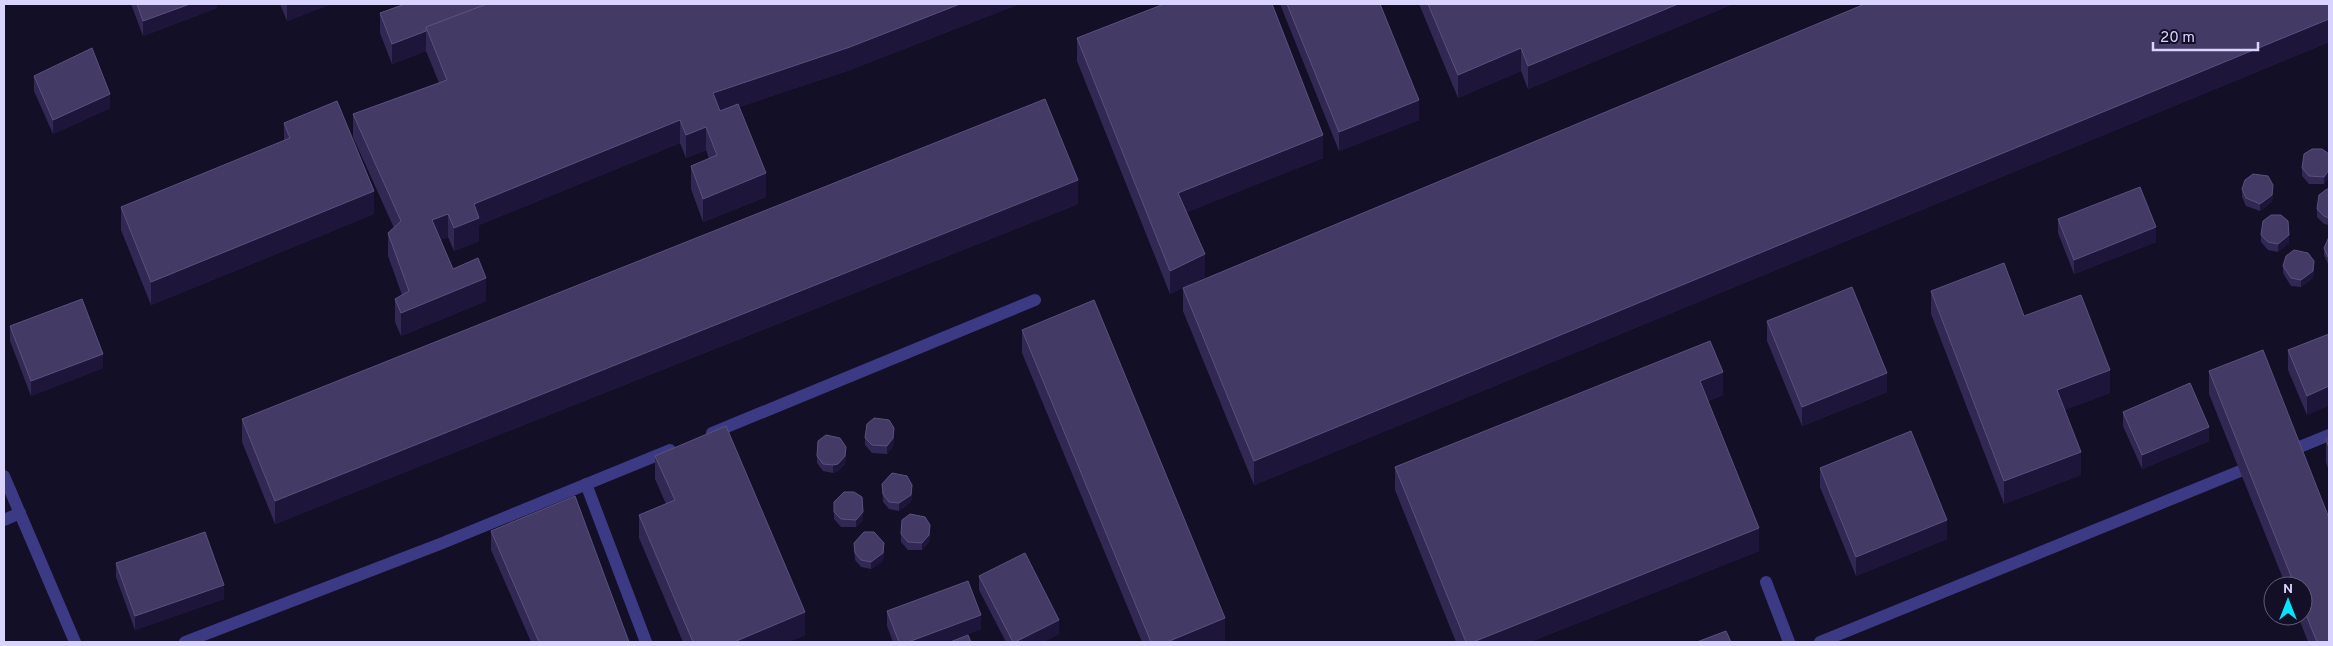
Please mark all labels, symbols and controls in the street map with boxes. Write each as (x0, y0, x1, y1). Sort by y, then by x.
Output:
scale bar (2153, 20, 2258, 52)
text: 20 m (2160, 29, 2195, 48)
north arrow (2263, 576, 2313, 626)
text: N (2283, 581, 2293, 598)

